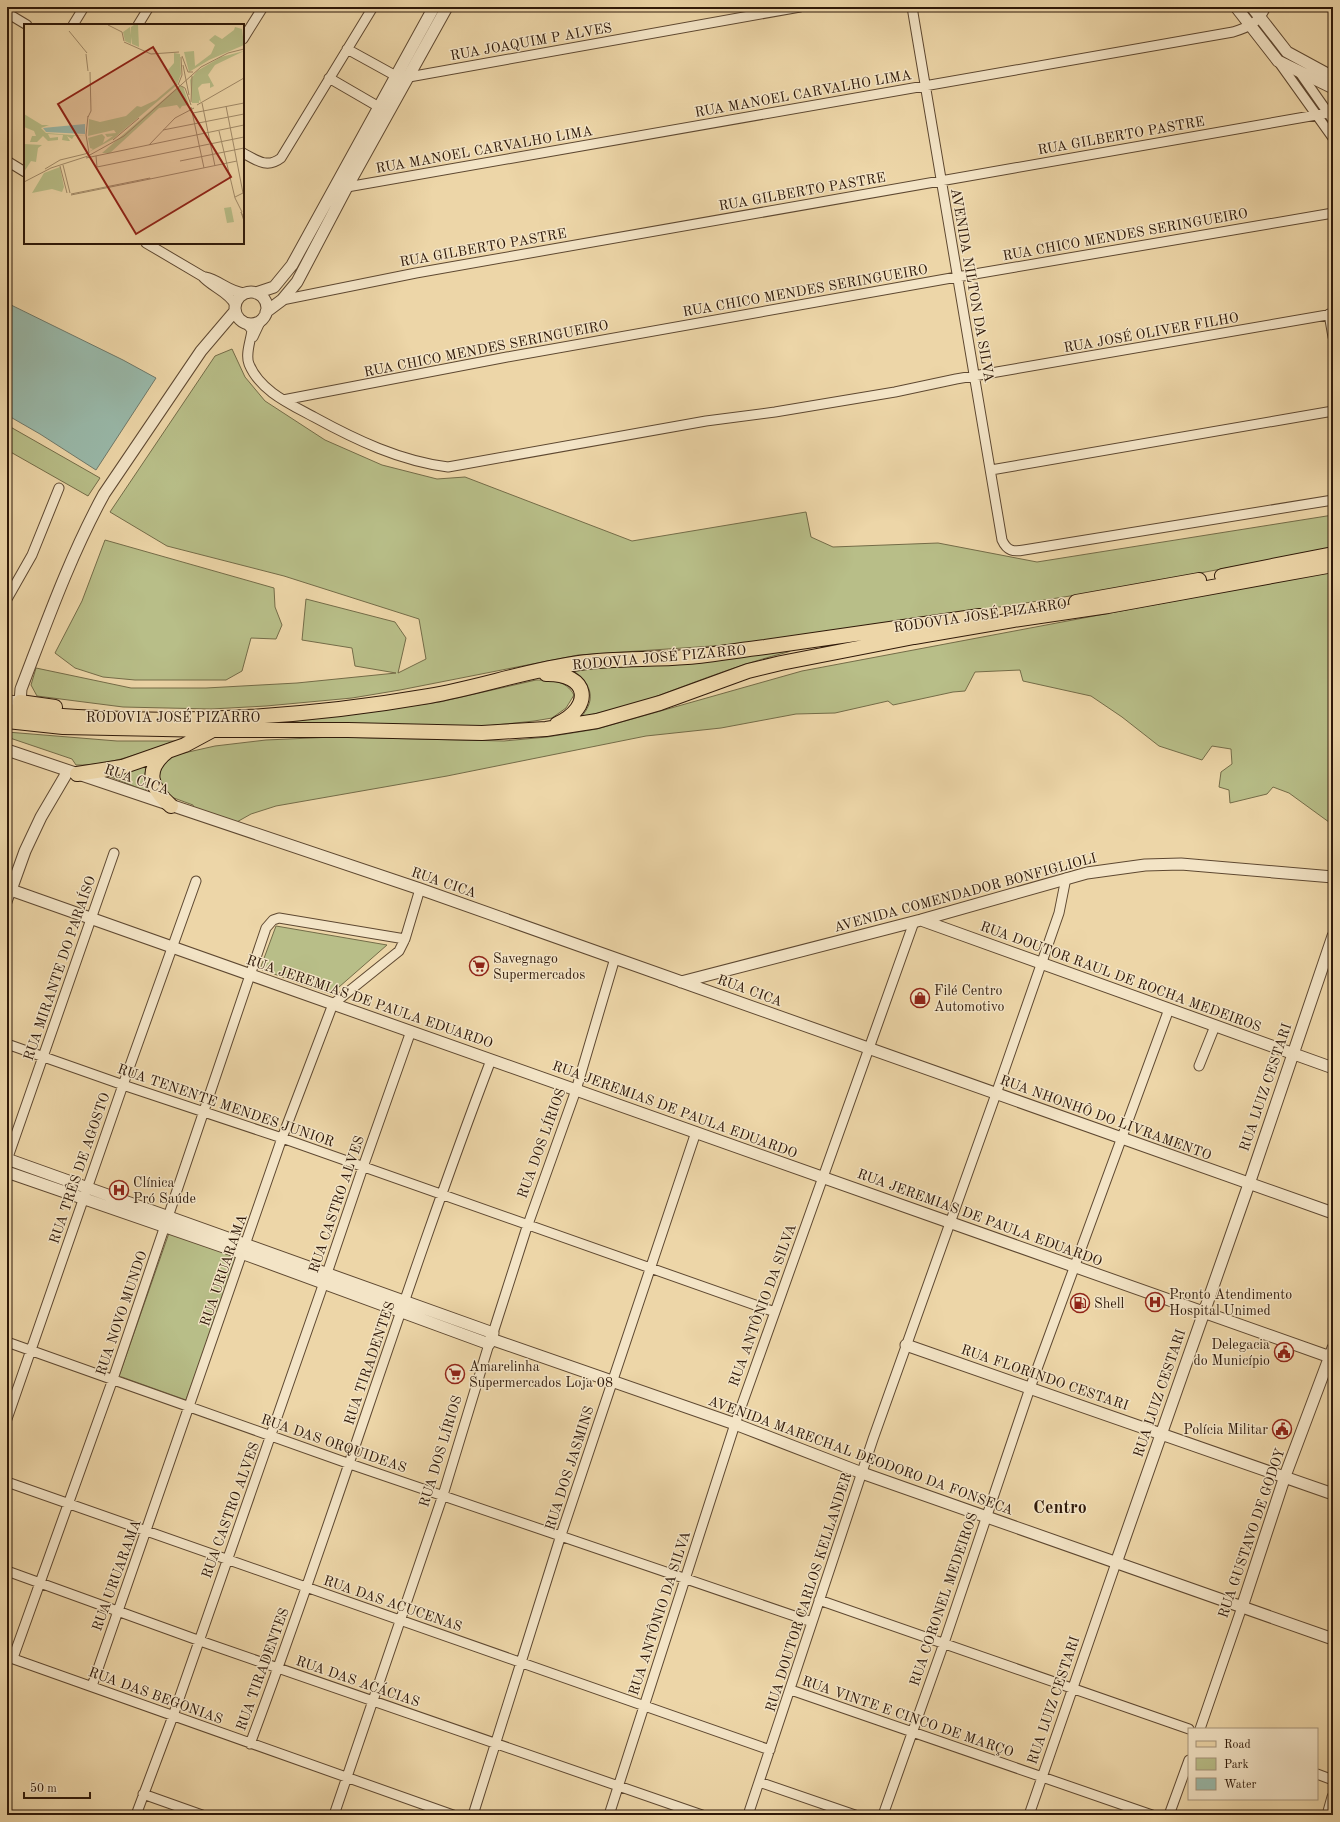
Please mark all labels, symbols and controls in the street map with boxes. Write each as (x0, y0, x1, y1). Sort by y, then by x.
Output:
street label: RUA JOAQUIM P ALVES (449, 21, 613, 63)
inset map (24, 24, 244, 244)
street label: RUA MANOEL CARVALHO LIMA (694, 68, 913, 120)
street label: RUA GILBERTO PASTRE (1037, 114, 1206, 158)
street label: RUA MANOEL CARVALHO LIMA (375, 124, 594, 176)
street label: RUA GILBERTO PASTRE (718, 170, 887, 214)
street label: AVENIDA NILTON DA SILVA (948, 187, 996, 384)
street label: RUA CHICO MENDES SERINGUEIRO (1001, 206, 1249, 263)
street label: RUA GILBERTO PASTRE (399, 226, 568, 270)
street label: RUA CHICO MENDES SERINGUEIRO (681, 262, 929, 319)
street label: RUA JOSÉ OLIVER FILHO (1062, 308, 1240, 355)
street label: RUA CHICO MENDES SERINGUEIRO (363, 318, 610, 380)
street label: RODOVIA JOSÉ PIZARRO (892, 594, 1068, 635)
street label: RODOVIA JOSÉ PIZARRO (571, 640, 747, 673)
street label: RODOVIA JOSÉ PIZARRO (86, 708, 261, 725)
street label: RUA CICA (102, 762, 171, 798)
street label: AVENIDA COMENDADOR BONFIGLIOLI (832, 851, 1098, 935)
street label: RUA CICA (409, 865, 478, 901)
street label: RUA MIRANTE DO PARAÍSO (19, 873, 98, 1063)
street label: RUA DOUTOR RAUL DE ROCHA MEDEIROS (978, 919, 1263, 1034)
place label: Savegnago Supermercados (493, 952, 585, 982)
street label: RUA JEREMIAS DE PAULA EDUARDO (245, 953, 495, 1051)
supermarket icon: Savegnago Supermercados (468, 955, 490, 977)
street label: RUA CICA (715, 973, 784, 1009)
place label: Filé Centro Automotivo (934, 984, 1005, 1014)
shop icon: Filé Centro Automotivo (909, 987, 931, 1009)
street label: RUA LUIZ CESTARI (1237, 1021, 1294, 1153)
street label: RUA JEREMIAS DE PAULA EDUARDO (550, 1059, 799, 1161)
street label: RUA TENENTE MENDES JUNIOR (116, 1062, 336, 1150)
street label: RUA NHONHÔ DO LIVRAMENTO (998, 1070, 1214, 1163)
street label: RUA DOS LÍRIOS (513, 1085, 568, 1200)
street label: RUA TRÊS DE AGOSTO (45, 1090, 112, 1246)
street label: RUA CASTRO ALVES (307, 1134, 367, 1275)
street label: RUA JEREMIAS DE PAULA EDUARDO (855, 1167, 1104, 1269)
place label: Clínica Pró Saúde (133, 1176, 196, 1206)
hospital icon: Clínica Pró Saúde (108, 1179, 130, 1201)
street label: RUA URUARAMA (198, 1212, 250, 1328)
street label: RUA ANTÔNIO DA SILVA (724, 1221, 799, 1389)
street label: RUA NOVO MUNDO (94, 1249, 150, 1378)
place label: Pronto Atendimento Hospital Unimed (1169, 1288, 1292, 1318)
hospital icon: Pronto Atendimento Hospital Unimed (1144, 1291, 1166, 1313)
fuel station icon: Shell (1069, 1292, 1091, 1314)
place label: Shell (1094, 1297, 1125, 1311)
street label: RUA TIRADENTES (342, 1300, 398, 1427)
street label: RUA LUIZ CESTARI (1131, 1327, 1188, 1459)
place label: Delegacia do Município (1193, 1338, 1270, 1368)
public building icon: Delegacia do Município (1273, 1341, 1295, 1363)
street label: RUA FLORINDO CESTARI (959, 1343, 1130, 1413)
place label: Amarelinha Supermercados Loja 08 (469, 1360, 613, 1390)
supermarket icon: Amarelinha Supermercados Loja 08 (444, 1363, 466, 1385)
street label: RUA DOS LÍRIOS (414, 1393, 465, 1509)
street label: AVENIDA MARECHAL DEODORO DA FONSECA (706, 1394, 1015, 1518)
street label: RUA DOS JASMINS (543, 1404, 597, 1532)
street label: RUA DAS ORQUIDEAS (259, 1412, 408, 1475)
public building icon: Polícia Militar (1271, 1418, 1293, 1440)
place label: Polícia Militar (1183, 1423, 1268, 1437)
street label: RUA CASTRO ALVES (200, 1440, 262, 1580)
street label: RUA GUSTAVO DE GODOY (1216, 1447, 1288, 1620)
street label: RUA DOUTOR CARLOS KELLANDER (764, 1471, 854, 1714)
district label: Centro (1033, 1499, 1087, 1517)
street label: RUA CORONEL MEDEIROS (908, 1511, 980, 1688)
street label: RUA URUARAMA (90, 1517, 144, 1633)
street label: RUA ANTÔNIO DA SILVA (624, 1528, 693, 1697)
street label: RUA DAS ACUCENAS (322, 1574, 464, 1634)
street label: RUA TIRADENTES (234, 1606, 292, 1733)
street label: RUA LUIZ CESTARI (1025, 1634, 1082, 1766)
street label: RUA DAS ACÁCIAS (294, 1651, 422, 1710)
street label: RUA DAS BEGONIAS (87, 1665, 225, 1727)
street label: RUA VINTE E CINCO DE MARÇO (800, 1674, 1016, 1760)
legend (1188, 1728, 1318, 1800)
text: Road (1224, 1739, 1251, 1751)
text: Park (1224, 1759, 1249, 1771)
scale bar (24, 1774, 90, 1800)
text: Water (1224, 1779, 1257, 1791)
text: 50 m (30, 1782, 57, 1795)

